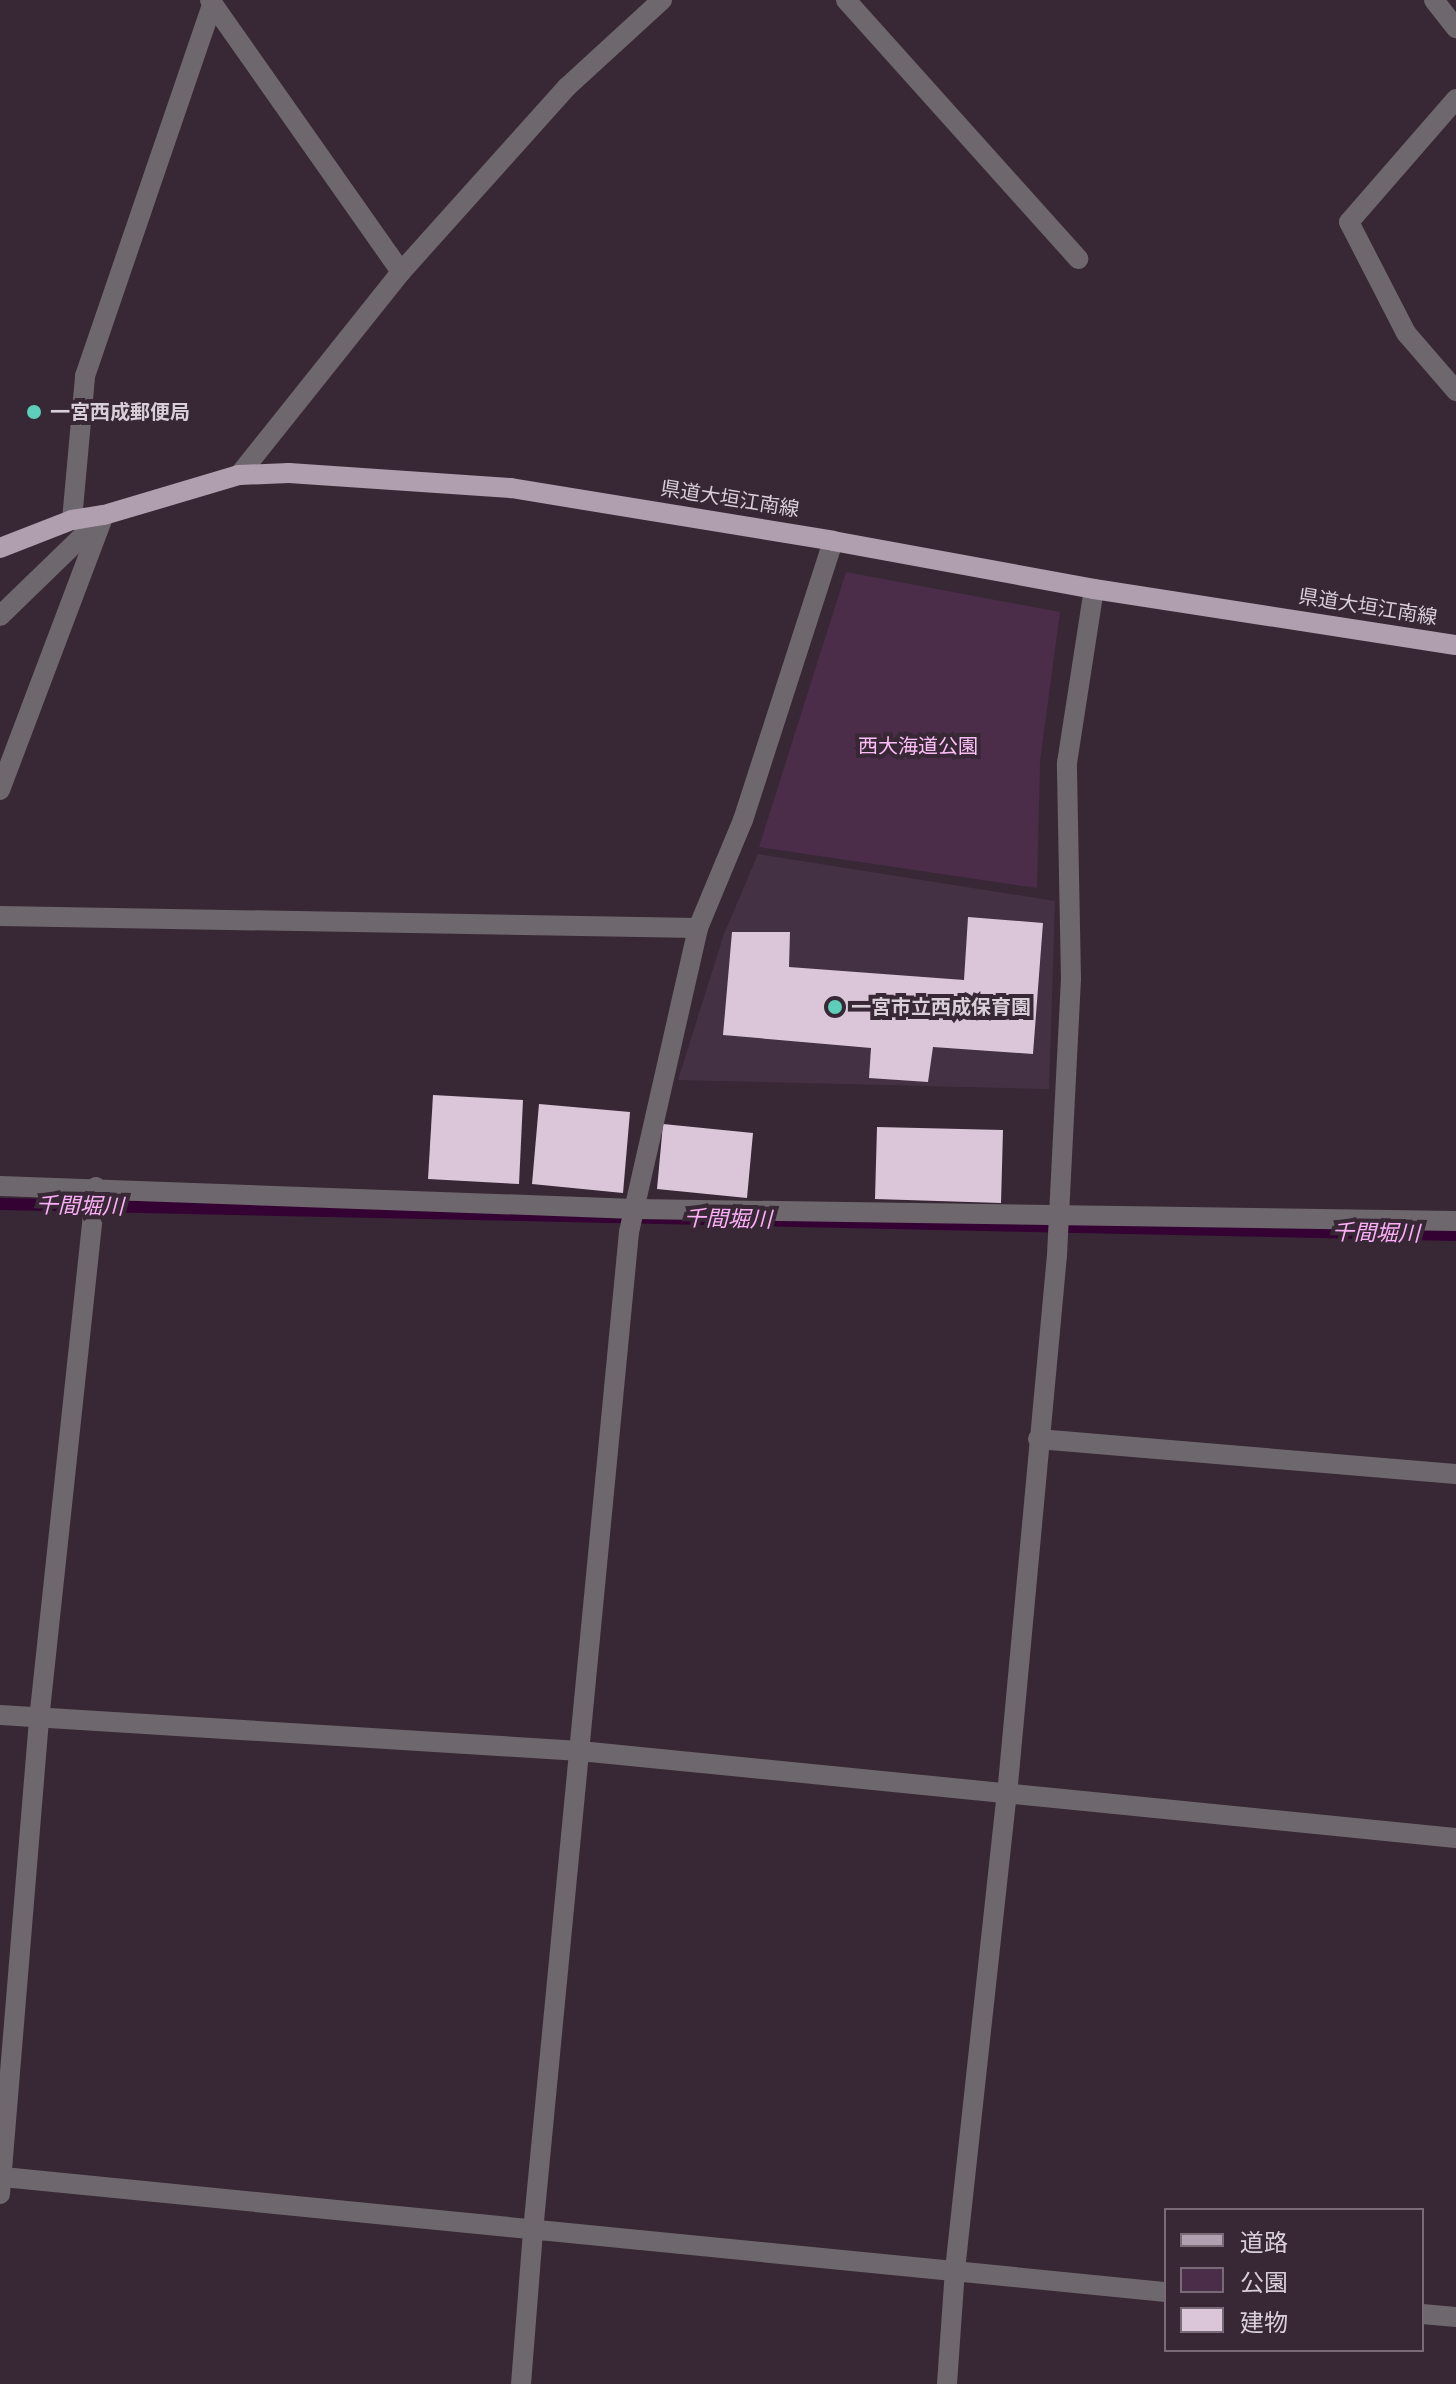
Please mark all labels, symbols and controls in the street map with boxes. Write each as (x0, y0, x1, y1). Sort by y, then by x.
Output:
place label: 一宮西成郵便局 (50, 400, 190, 424)
marker: 一宮西成郵便局 (25, 403, 43, 421)
street label: 県道大垣江南線 (659, 476, 801, 522)
street label: 県道大垣江南線 (1297, 584, 1439, 630)
park label: 西大海道公園 (858, 734, 978, 758)
place label: 一宮市立西成保育園 (851, 995, 1031, 1019)
marker: 一宮市立西成保育園 (826, 998, 844, 1016)
water label: 千間堀川 (36, 1192, 124, 1220)
water label: 千間堀川 (684, 1205, 772, 1233)
water label: 千間堀川 (1332, 1219, 1420, 1247)
legend (1164, 2208, 1424, 2352)
text: 道路 (1240, 2228, 1288, 2257)
text: 公園 (1240, 2268, 1288, 2297)
text: 建物 (1240, 2308, 1288, 2337)

